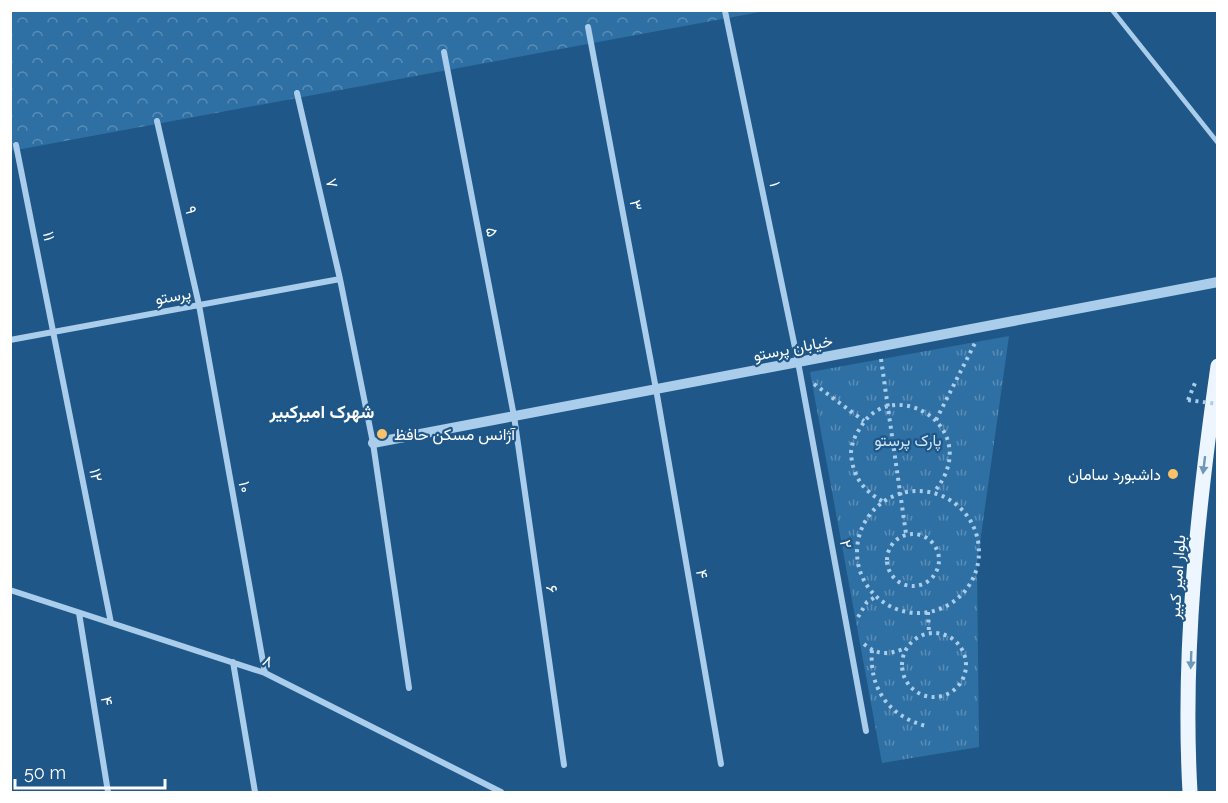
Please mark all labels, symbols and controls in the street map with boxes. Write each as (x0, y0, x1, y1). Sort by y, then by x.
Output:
street label: ۷ (322, 176, 342, 190)
street label: ۱ (765, 180, 785, 188)
street label: ۳ (626, 198, 646, 212)
street label: ۹ (181, 204, 201, 216)
street label: ۵ (482, 226, 502, 238)
street label: ۱۱ (39, 230, 59, 242)
street label: پرستو (154, 284, 193, 310)
street label: خیابان پرستو (752, 331, 835, 367)
district label: شهرک امیرکبیر (269, 401, 374, 423)
place label: آژانس مسکن حافظ (394, 425, 516, 445)
marker: آژانس مسکن حافظ (375, 427, 389, 441)
park label: پارک پرستو (874, 431, 942, 452)
one-way arrow (1199, 456, 1208, 475)
place label: داشبورد سامان (1068, 465, 1161, 485)
street label: ۱۲ (85, 467, 107, 483)
marker: داشبورد سامان (1166, 467, 1180, 481)
street label: ۱۰ (235, 480, 255, 494)
street label: بلوار امیر کبیر (1165, 534, 1190, 621)
street label: ۲ (836, 538, 856, 550)
street label: ۴ (692, 568, 712, 580)
street label: ۶ (542, 584, 562, 594)
street label: ۸ (260, 650, 276, 672)
one-way arrow (1187, 650, 1196, 669)
street label: ۴ (97, 695, 117, 707)
scale bar (15, 752, 165, 790)
text: 50 m (24, 762, 66, 783)

